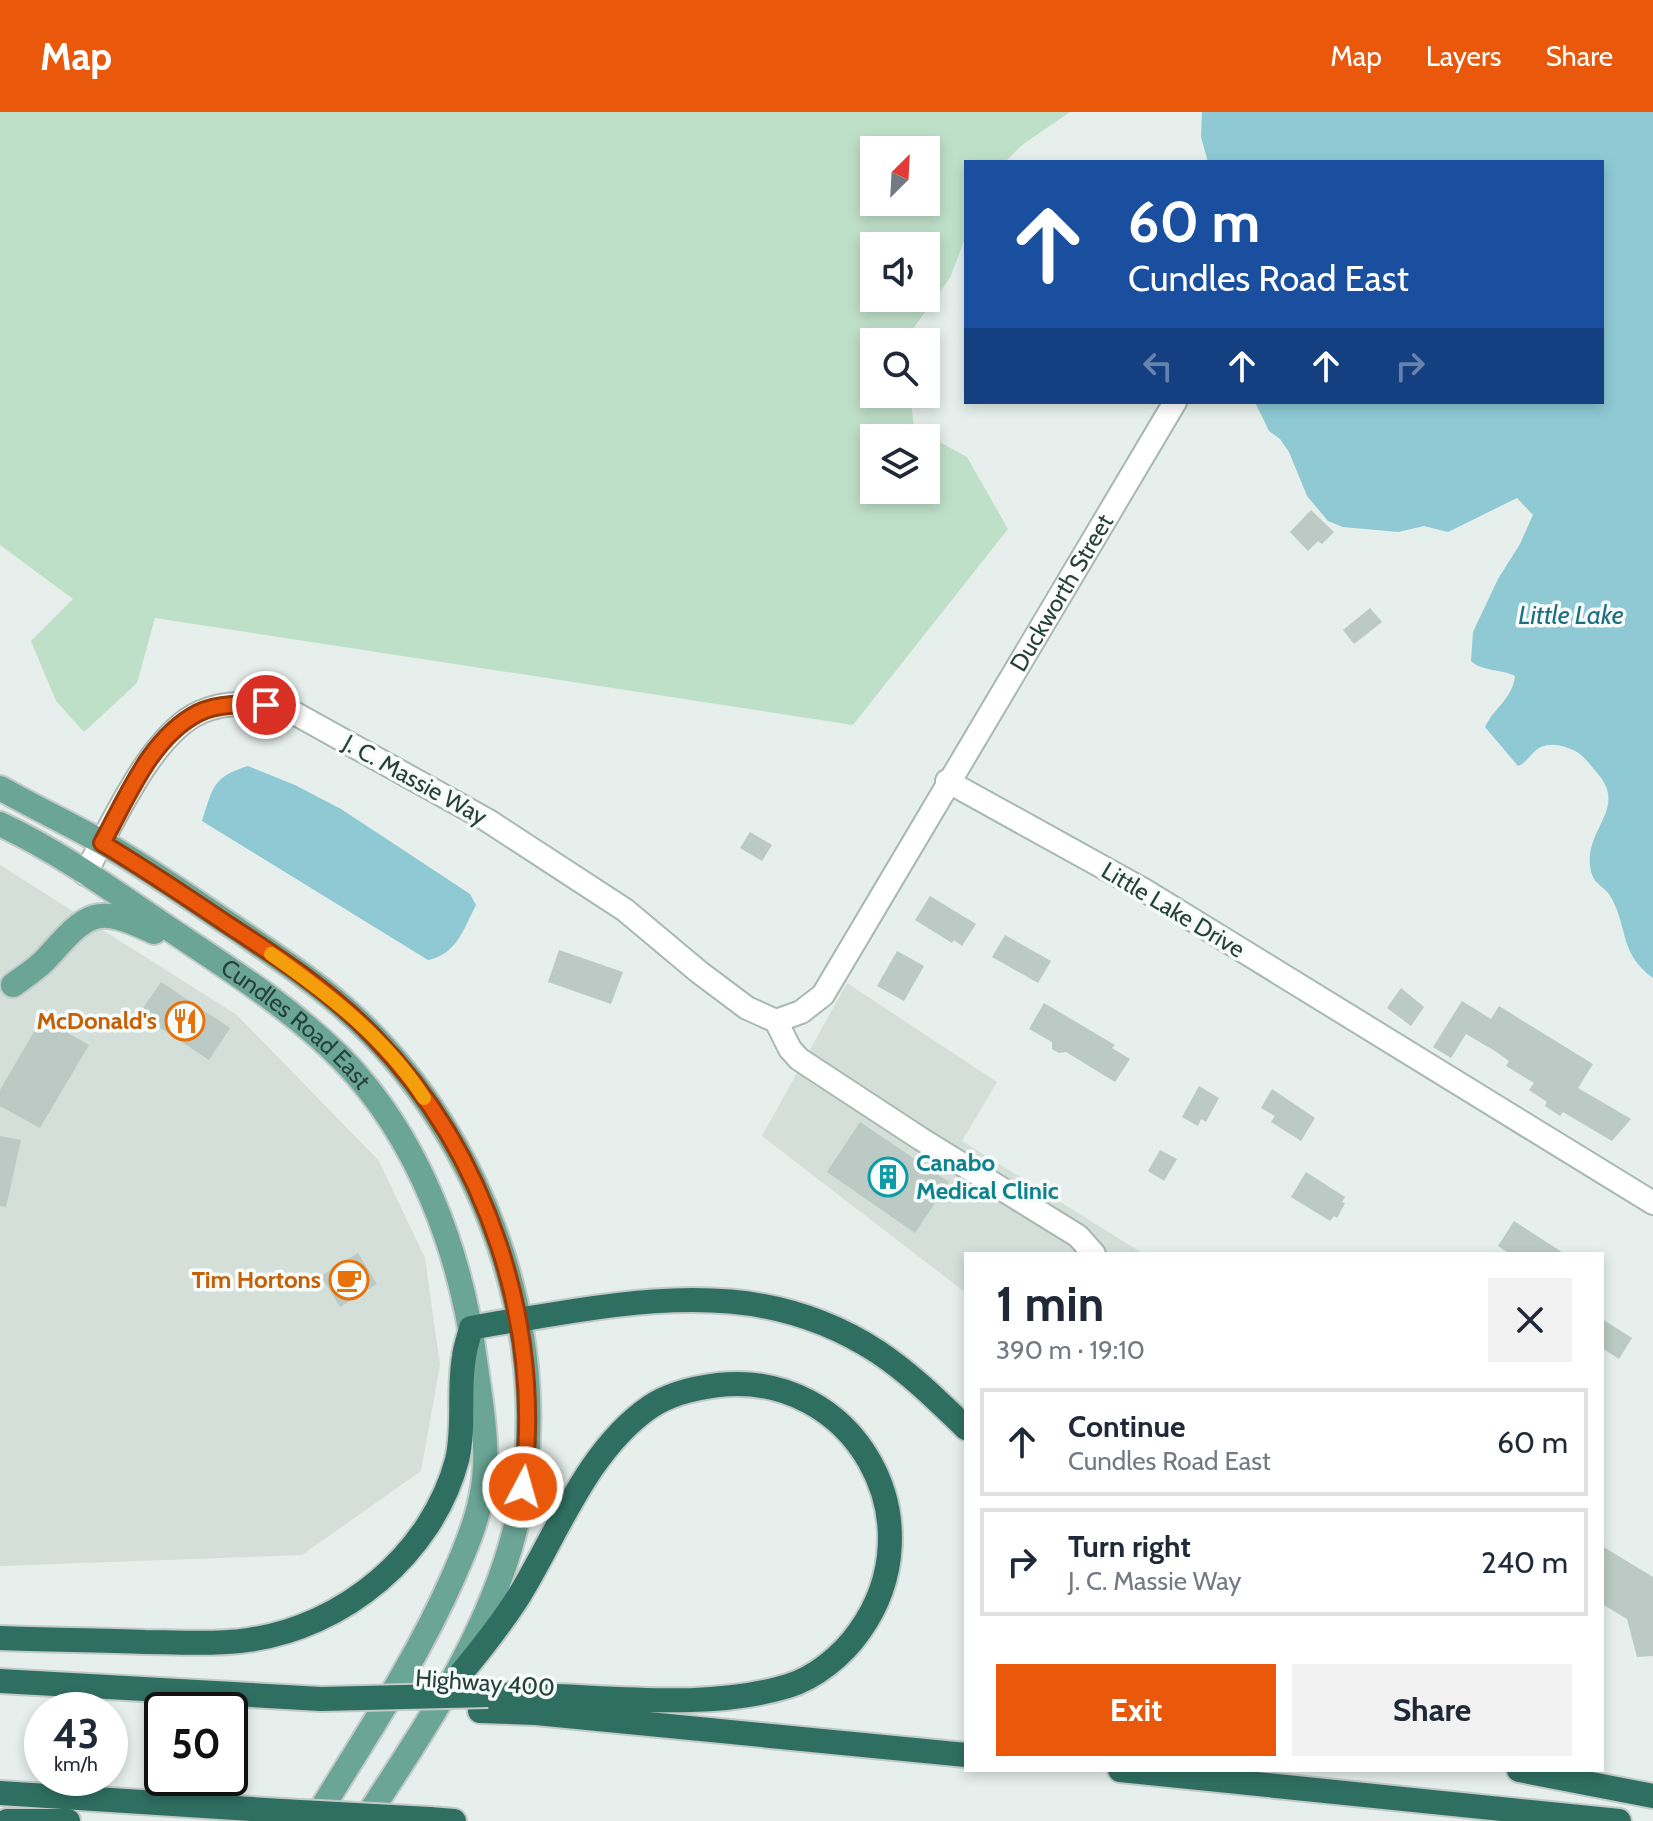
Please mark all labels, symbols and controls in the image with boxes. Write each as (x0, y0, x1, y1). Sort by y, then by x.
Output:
text: Map (40, 33, 112, 80)
text: Map (1330, 39, 1382, 73)
text: Layers (1426, 39, 1501, 73)
text: Share (1545, 39, 1613, 73)
north arrow (860, 136, 940, 216)
map controls (860, 136, 940, 504)
text: 60 m (1128, 188, 1260, 256)
icon: ahead (996, 192, 1100, 296)
button: sound (860, 232, 940, 312)
text: Cundles Road East (1128, 256, 1409, 300)
button: search (860, 328, 940, 408)
icon: left (1136, 344, 1180, 388)
icon: ahead (1220, 344, 1264, 388)
icon: ahead (1304, 344, 1348, 388)
icon: right (1388, 344, 1432, 388)
button: layers (860, 424, 940, 504)
street label: Duckworth Street (1003, 509, 1119, 677)
water label: Little Lake (1518, 599, 1624, 631)
pin (232, 671, 300, 739)
icon: arrive (244, 683, 288, 727)
street label: J. C. Massie Way (337, 728, 492, 831)
street label: Little Lake Drive (1096, 855, 1250, 964)
street label: Cundles Road East (216, 953, 377, 1095)
restaurant icon: McDonald's (164, 1000, 206, 1042)
place label: McDonald's (36, 1006, 157, 1035)
place label: Canabo Medical Clinic (916, 1148, 1059, 1205)
building icon: Canabo Medical Clinic (867, 1156, 909, 1198)
cafe icon: Tim Hortons (328, 1259, 370, 1301)
place label: Tim Hortons (192, 1265, 321, 1294)
text: 1 min (996, 1275, 1104, 1333)
button: close (1488, 1278, 1572, 1362)
text: 390 m · 19:10 (996, 1334, 1145, 1366)
text: Continue (1068, 1408, 1185, 1445)
icon: ahead (1000, 1420, 1044, 1464)
text: 60 m (1497, 1424, 1568, 1461)
position arrow (481, 1445, 565, 1529)
text: Cundles Road East (1068, 1445, 1271, 1477)
text: Turn right (1068, 1528, 1191, 1565)
icon: right (1000, 1540, 1044, 1584)
text: 240 m (1481, 1544, 1568, 1581)
text: J. C. Massie Way (1068, 1565, 1241, 1597)
street label: Highway 400 (414, 1663, 556, 1702)
button: Exit (996, 1664, 1276, 1756)
button: Share (1292, 1664, 1572, 1756)
speed limit sign: 50 (144, 1692, 248, 1796)
text: 43 (53, 1709, 99, 1758)
text: km/h (54, 1752, 98, 1776)

